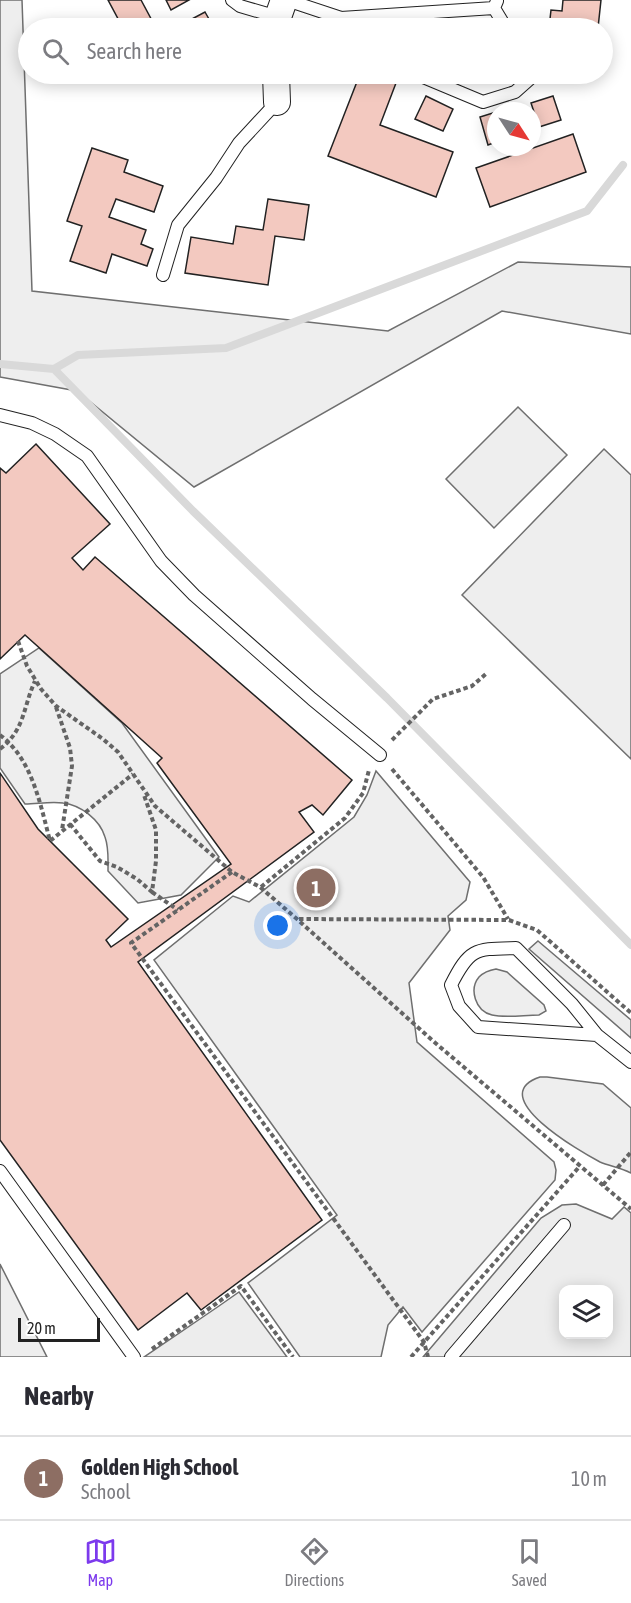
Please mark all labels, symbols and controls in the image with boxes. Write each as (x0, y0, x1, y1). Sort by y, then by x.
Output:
search box (18, 18, 613, 84)
icon: search (39, 35, 72, 68)
text: Search here (87, 38, 182, 64)
north arrow (487, 102, 541, 156)
pin: 1 (296, 866, 336, 910)
your location (263, 911, 292, 940)
map controls (559, 1285, 613, 1339)
button: layers (559, 1285, 613, 1339)
scale bar (18, 1315, 100, 1342)
text: 20 m (27, 1319, 56, 1337)
text: Nearby (24, 1381, 94, 1411)
text: Golden High School (81, 1454, 238, 1480)
text: 1 (39, 1467, 48, 1490)
text: 10 m (571, 1467, 607, 1490)
text: School (81, 1480, 131, 1503)
tab: Map (84, 1535, 117, 1589)
tab: Directions (284, 1535, 344, 1589)
tab: Saved (512, 1535, 547, 1589)

